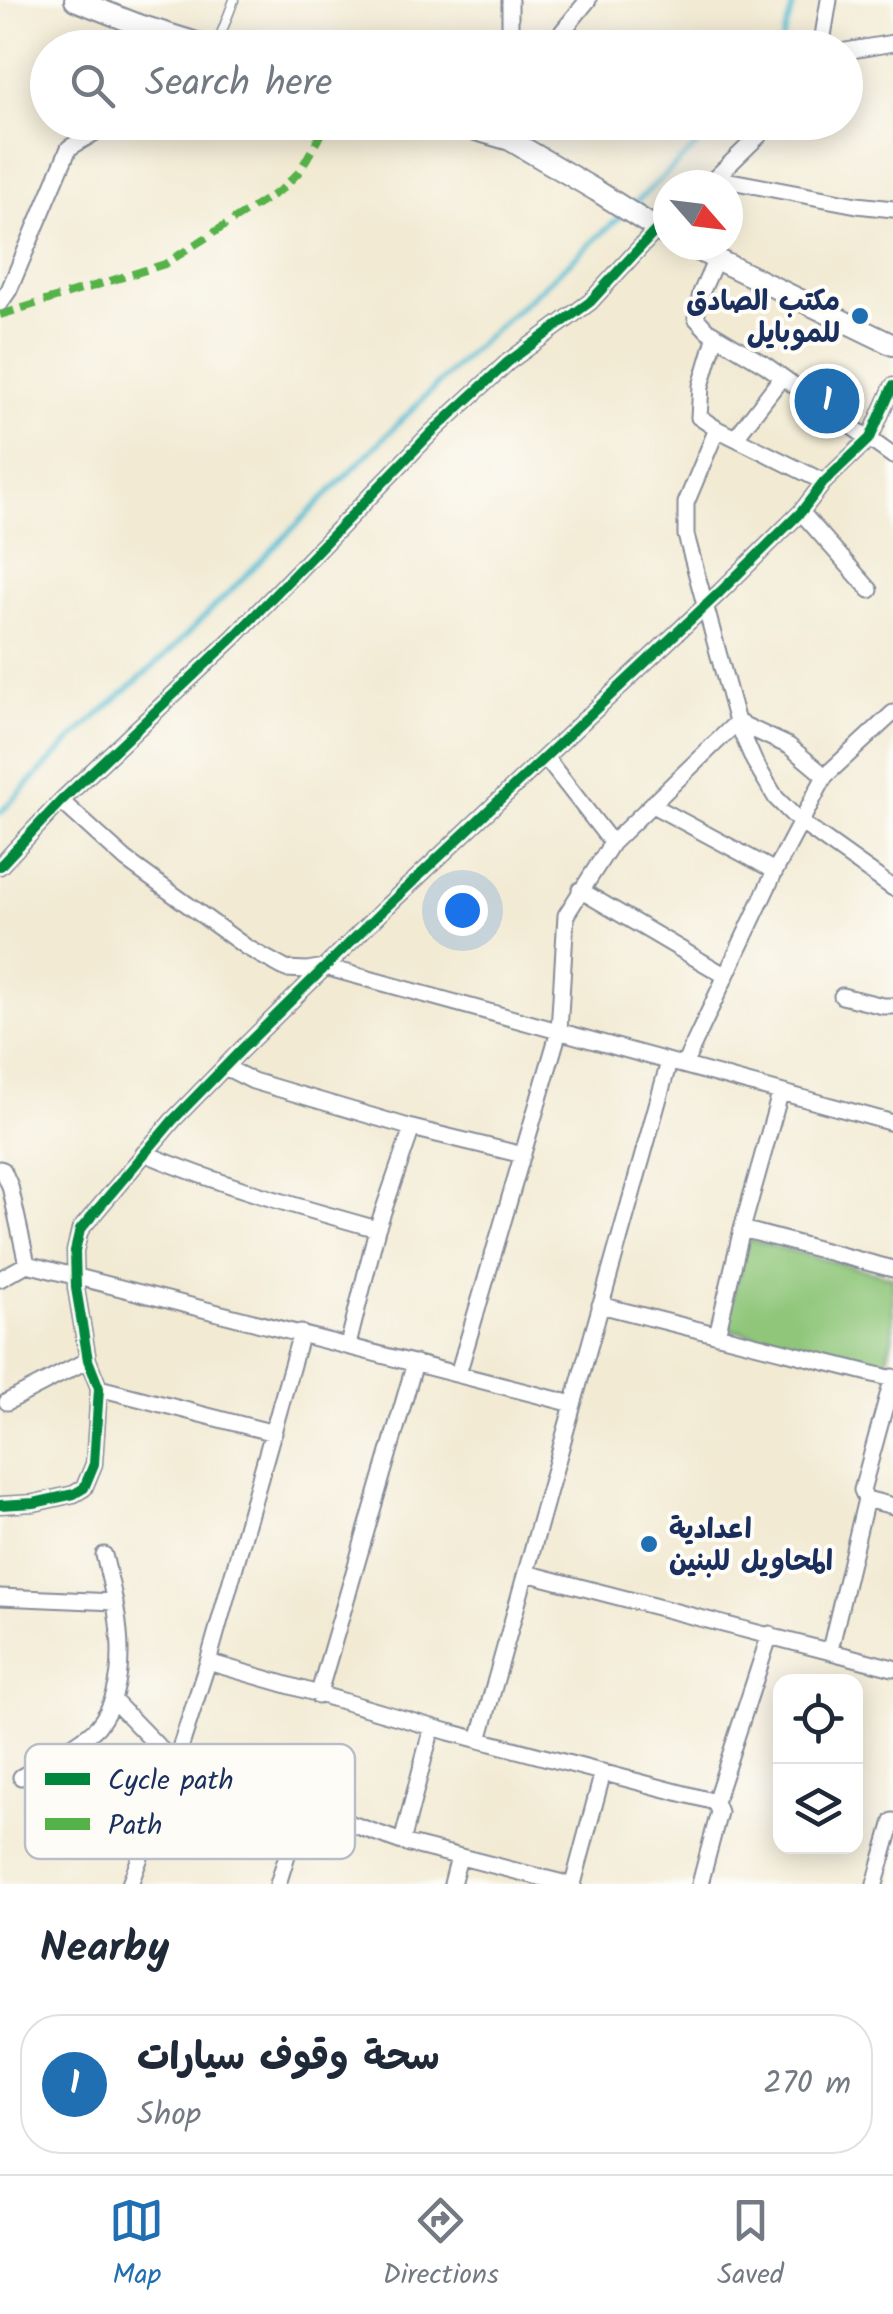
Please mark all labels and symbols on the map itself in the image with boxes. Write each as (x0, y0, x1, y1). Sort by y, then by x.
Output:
north arrow (653, 170, 743, 260)
place label: مكتب الصادق للموبايل (686, 280, 840, 357)
marker: مكتب الصادق للموبايل (849, 305, 871, 327)
pin: 1 (794, 364, 860, 438)
your location (437, 885, 488, 936)
place label: اعدادية المحاويل للبنين (669, 1508, 833, 1585)
marker: اعدادية المحاويل للبنين (638, 1533, 660, 1555)
legend (25, 1744, 355, 1859)
text: Cycle path (108, 1759, 233, 1804)
text: Path (108, 1804, 162, 1849)

